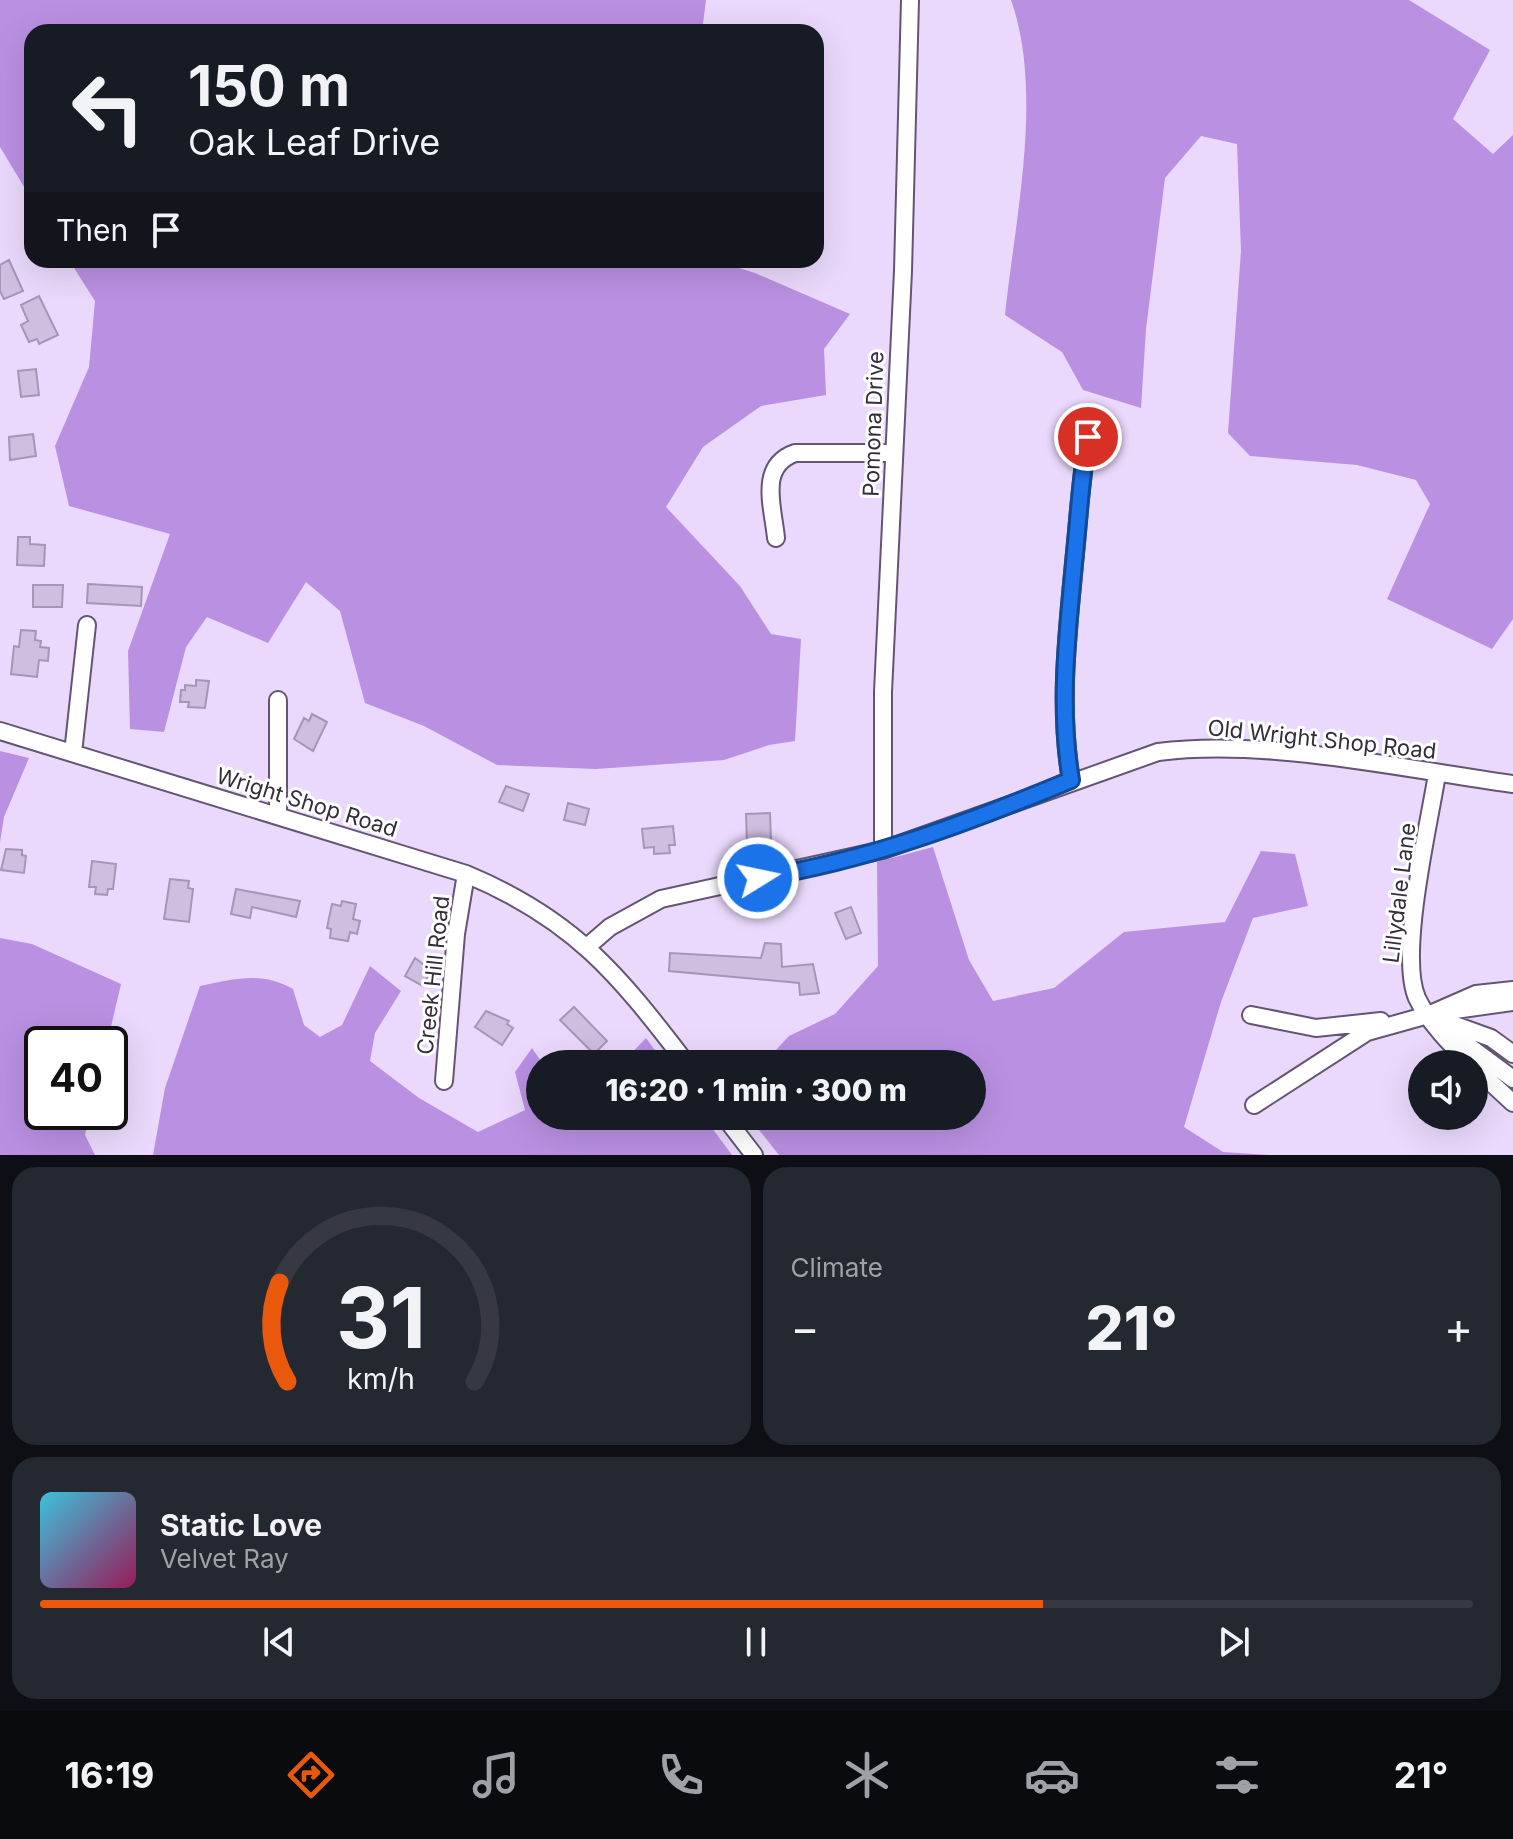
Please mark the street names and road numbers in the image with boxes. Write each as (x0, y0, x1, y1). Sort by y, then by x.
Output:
street label: Pomona Drive (857, 351, 889, 497)
street label: Old Wright Shop Road (1206, 714, 1438, 764)
street label: Wright Shop Road (213, 762, 401, 842)
street label: Lillydale Lane (1377, 821, 1421, 965)
street label: Creek Hill Road (412, 894, 454, 1056)

